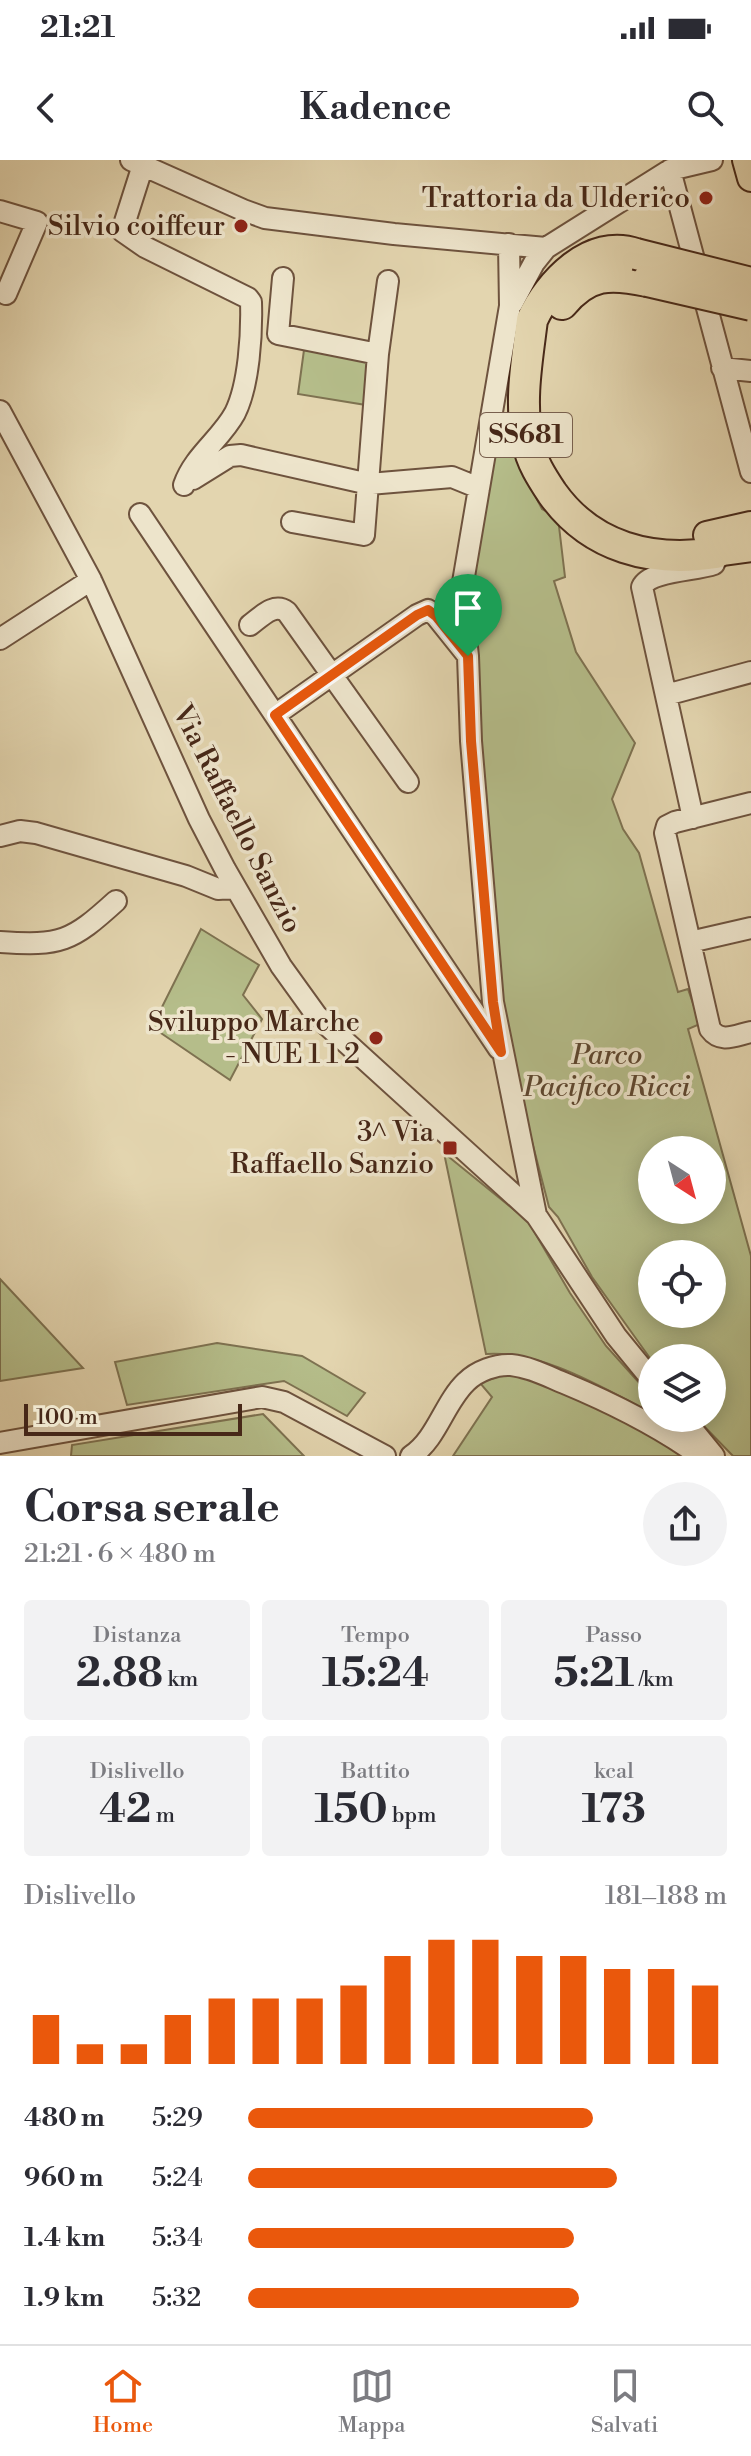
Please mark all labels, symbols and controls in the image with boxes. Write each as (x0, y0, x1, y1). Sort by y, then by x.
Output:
text: 21:21 (40, 9, 115, 47)
icon: back (24, 86, 68, 130)
text: Kadence (300, 86, 451, 131)
icon: search (683, 86, 727, 130)
place label: Trattoria da Ulderico (422, 181, 690, 216)
marker: Trattoria da Ulderico (697, 189, 715, 207)
place label: Silvio coiffeur (48, 209, 225, 244)
marker: Silvio coiffeur (232, 217, 250, 235)
road number: SS681 (480, 413, 572, 457)
pin (434, 574, 502, 656)
icon: arrive (446, 586, 490, 630)
street label: Via Raffaello Sanzio (164, 698, 310, 939)
place label: Sviluppo Marche - NUE 1 1 2 (148, 1005, 360, 1072)
marker: Sviluppo Marche - NUE 1 1 2 (367, 1029, 385, 1047)
park label: Parco Pacifico Ricci (523, 1038, 691, 1105)
place label: 3^ Via Raffaello Sanzio (230, 1115, 435, 1182)
north arrow (638, 1136, 726, 1224)
map controls (638, 1136, 726, 1432)
marker: 3^ Via Raffaello Sanzio (441, 1139, 459, 1157)
button: locate (638, 1240, 726, 1328)
button: layers (638, 1344, 726, 1432)
scale bar (24, 1400, 242, 1436)
text: 100 m (36, 1404, 98, 1431)
text: Corsa serale (24, 1480, 280, 1535)
button: share (643, 1482, 727, 1566)
text: 21:21 · 6 × 480 m (24, 1538, 216, 1570)
text: Distanza (93, 1622, 181, 1649)
text: Tempo (341, 1622, 410, 1649)
text: Passo (585, 1622, 642, 1649)
text: 2.88 (76, 1649, 163, 1699)
text: 15:24 (322, 1649, 429, 1699)
text: 5:21 (554, 1649, 634, 1699)
text: km (163, 1666, 198, 1693)
text: /km (634, 1666, 674, 1693)
text: Dislivello (90, 1758, 185, 1785)
text: Battito (341, 1758, 410, 1785)
text: kcal (594, 1758, 634, 1785)
text: 42 (99, 1785, 151, 1835)
text: 150 (314, 1785, 388, 1835)
text: 173 (582, 1785, 646, 1835)
text: m (151, 1802, 175, 1829)
text: bpm (388, 1802, 437, 1829)
text: Dislivello (24, 1880, 136, 1912)
text: 181–188 m (605, 1880, 727, 1912)
text: 480 m (24, 2102, 105, 2134)
text: 5:29 (152, 2102, 203, 2134)
text: 960 m (24, 2162, 103, 2194)
text: 5:24 (152, 2162, 203, 2194)
text: 1.4 km (24, 2222, 105, 2254)
text: 5:34 (152, 2222, 202, 2254)
text: 1.9 km (24, 2282, 104, 2314)
text: 5:32 (152, 2282, 201, 2314)
tab: Home (93, 2364, 153, 2439)
tab: Mappa (338, 2364, 406, 2439)
tab: Salvati (591, 2364, 658, 2439)

